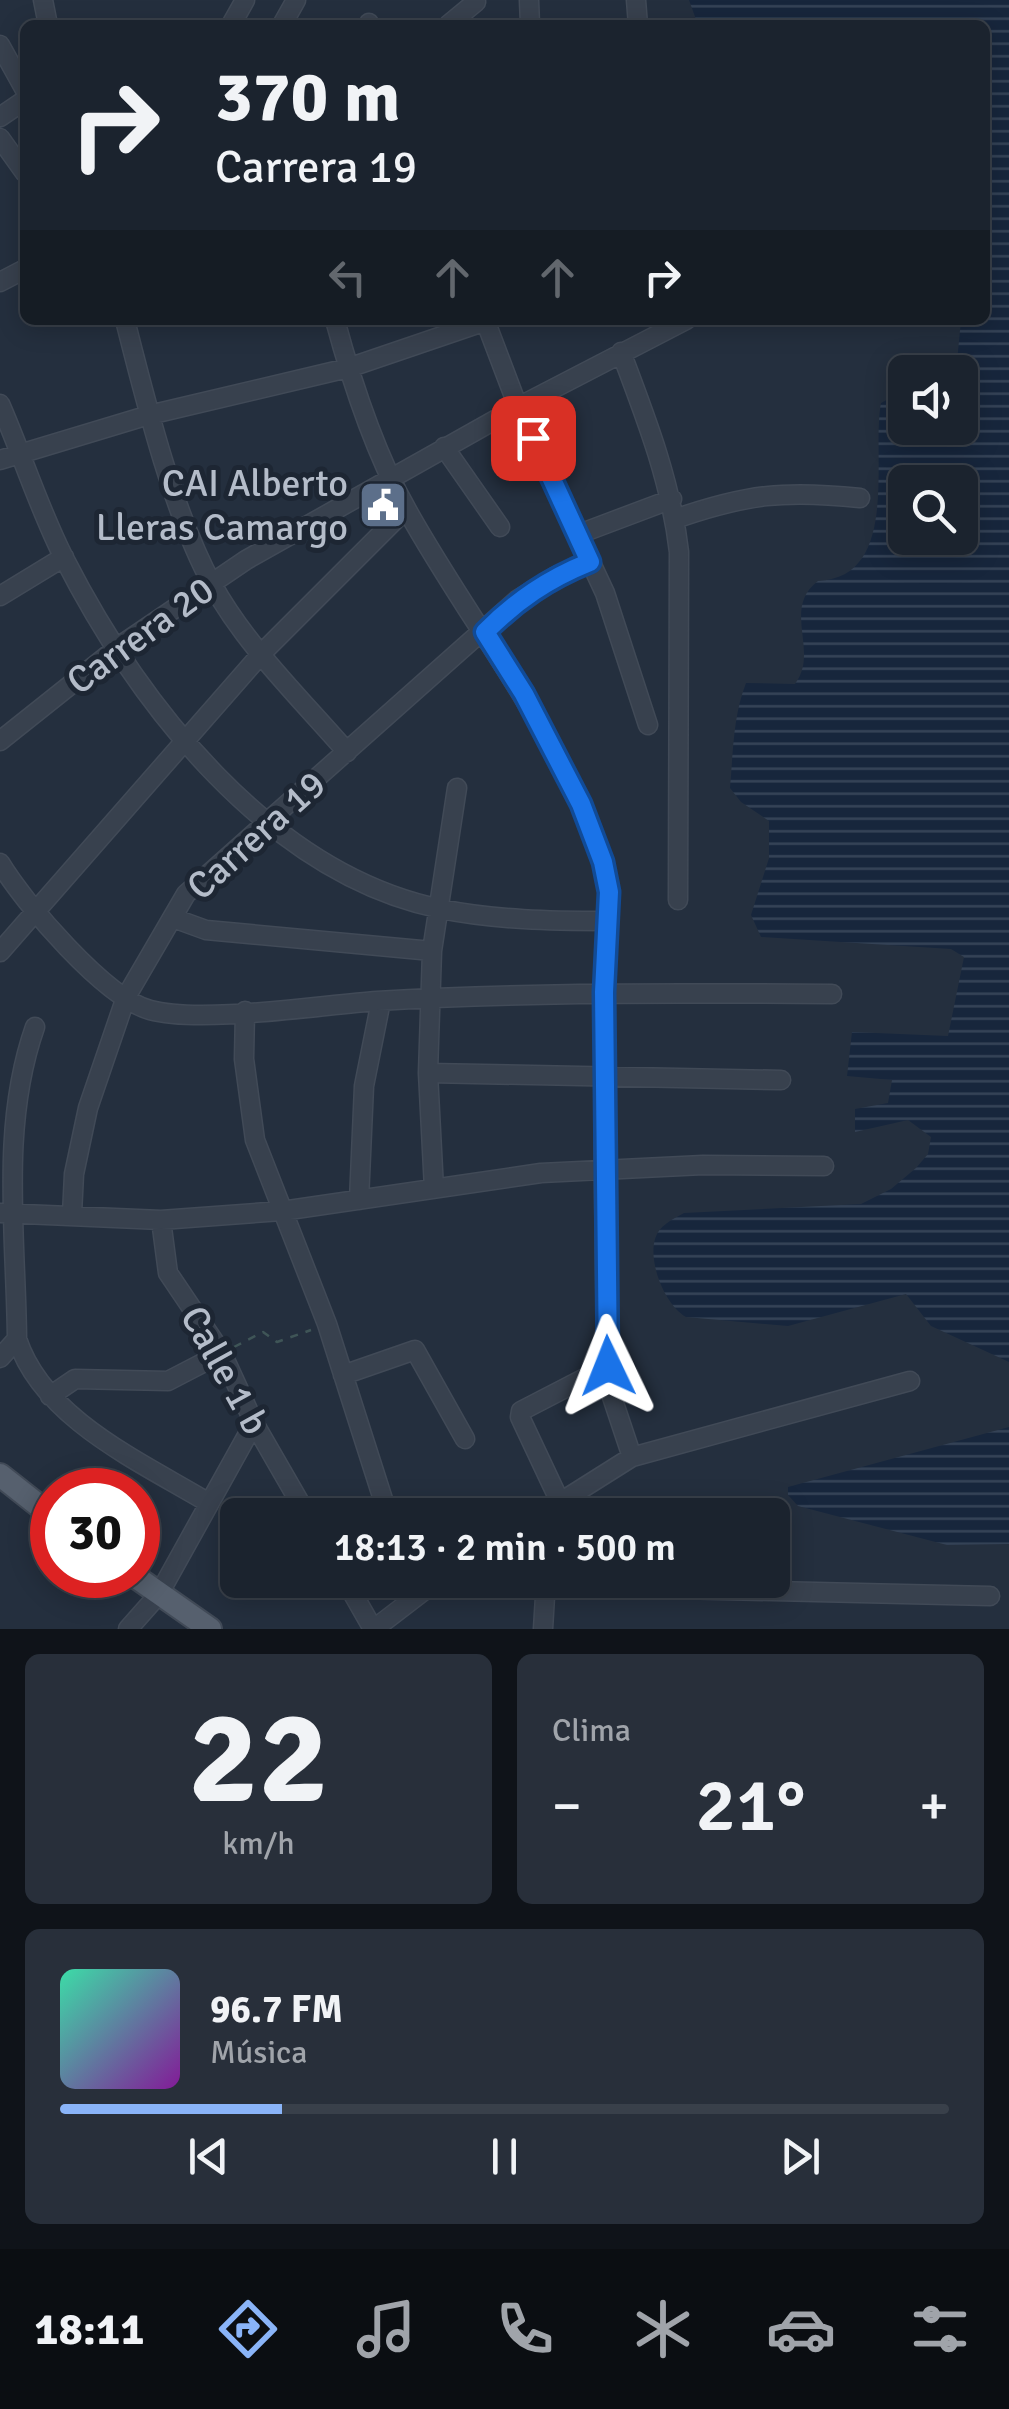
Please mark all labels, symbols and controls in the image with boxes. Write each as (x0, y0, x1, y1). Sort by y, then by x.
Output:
text: 370 m (215, 54, 400, 140)
icon: right (50, 60, 180, 190)
text: Carrera 19 (215, 140, 417, 195)
icon: left (320, 250, 375, 305)
icon: ahead (425, 250, 480, 305)
icon: ahead (530, 250, 585, 305)
icon: right (635, 250, 690, 305)
map controls (888, 355, 978, 555)
button: sound (888, 355, 978, 445)
pin (491, 396, 576, 481)
icon: arrive (506, 411, 561, 466)
place label: CAI Alberto Lleras Camargo (96, 460, 348, 551)
button: search (888, 465, 978, 555)
public building icon: CAI Alberto Lleras Camargo (357, 479, 409, 531)
street label: Carrera 20 (57, 566, 223, 705)
street label: Carrera 19 (177, 761, 335, 910)
street label: Calle 1 b (170, 1298, 279, 1443)
position arrow (556, 1314, 660, 1418)
speed limit sign: 30 (30, 1468, 160, 1598)
text: 18:13 · 2 min · 500 m (334, 1524, 676, 1571)
text: 22 (188, 1679, 329, 1839)
text: Clima (552, 1711, 631, 1750)
text: 21° (696, 1759, 805, 1852)
text: − (552, 1772, 582, 1840)
text: + (919, 1772, 949, 1840)
text: km/h (222, 1824, 295, 1863)
text: 96.7 FM (210, 1986, 343, 2033)
text: Música (210, 2033, 307, 2072)
icon: previous (181, 2129, 236, 2184)
icon: pause (477, 2129, 532, 2184)
icon: next (773, 2129, 828, 2184)
icon: directions (213, 2294, 283, 2364)
icon: music (351, 2294, 421, 2364)
icon: phone (490, 2294, 560, 2364)
icon: climate (628, 2294, 698, 2364)
icon: car (766, 2294, 836, 2364)
icon: filters (905, 2294, 975, 2364)
text: 18:11 (34, 2302, 145, 2357)

